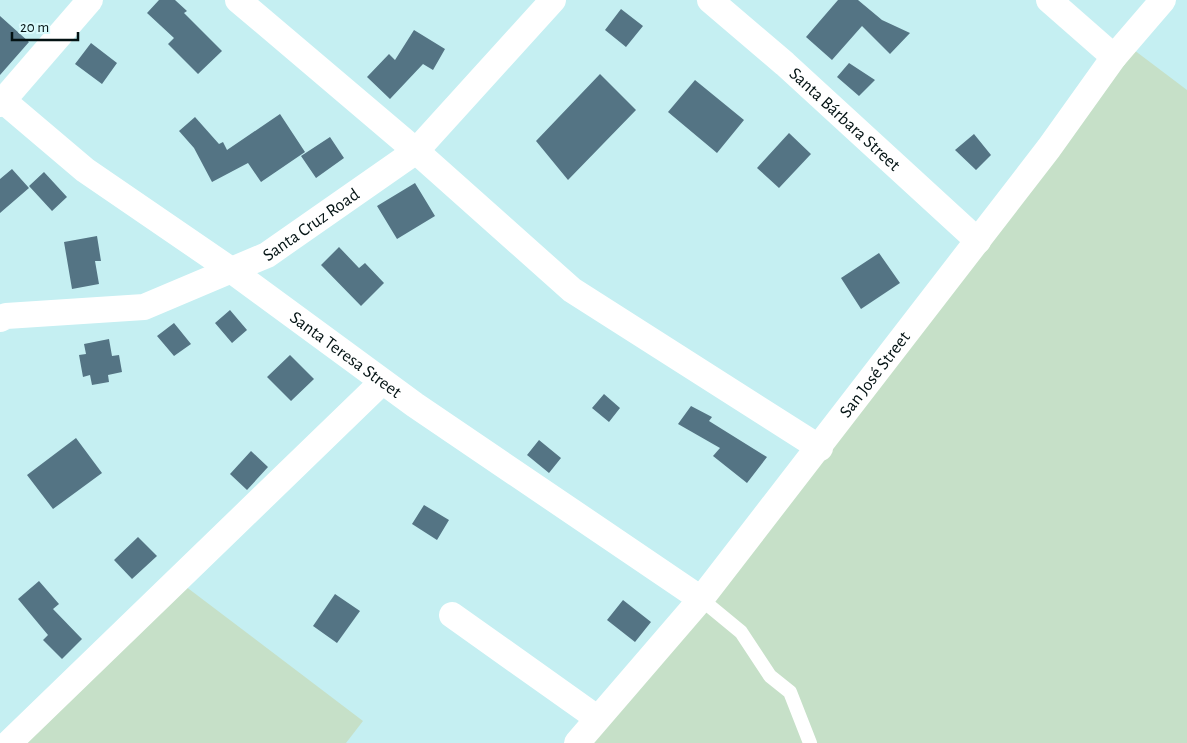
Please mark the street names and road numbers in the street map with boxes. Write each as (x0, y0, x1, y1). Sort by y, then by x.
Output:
street label: Santa Bárbara Street (786, 65, 903, 175)
street label: Santa Cruz Road (260, 186, 363, 265)
street label: Santa Teresa Street (286, 309, 405, 402)
street label: San José Street (837, 328, 914, 421)

